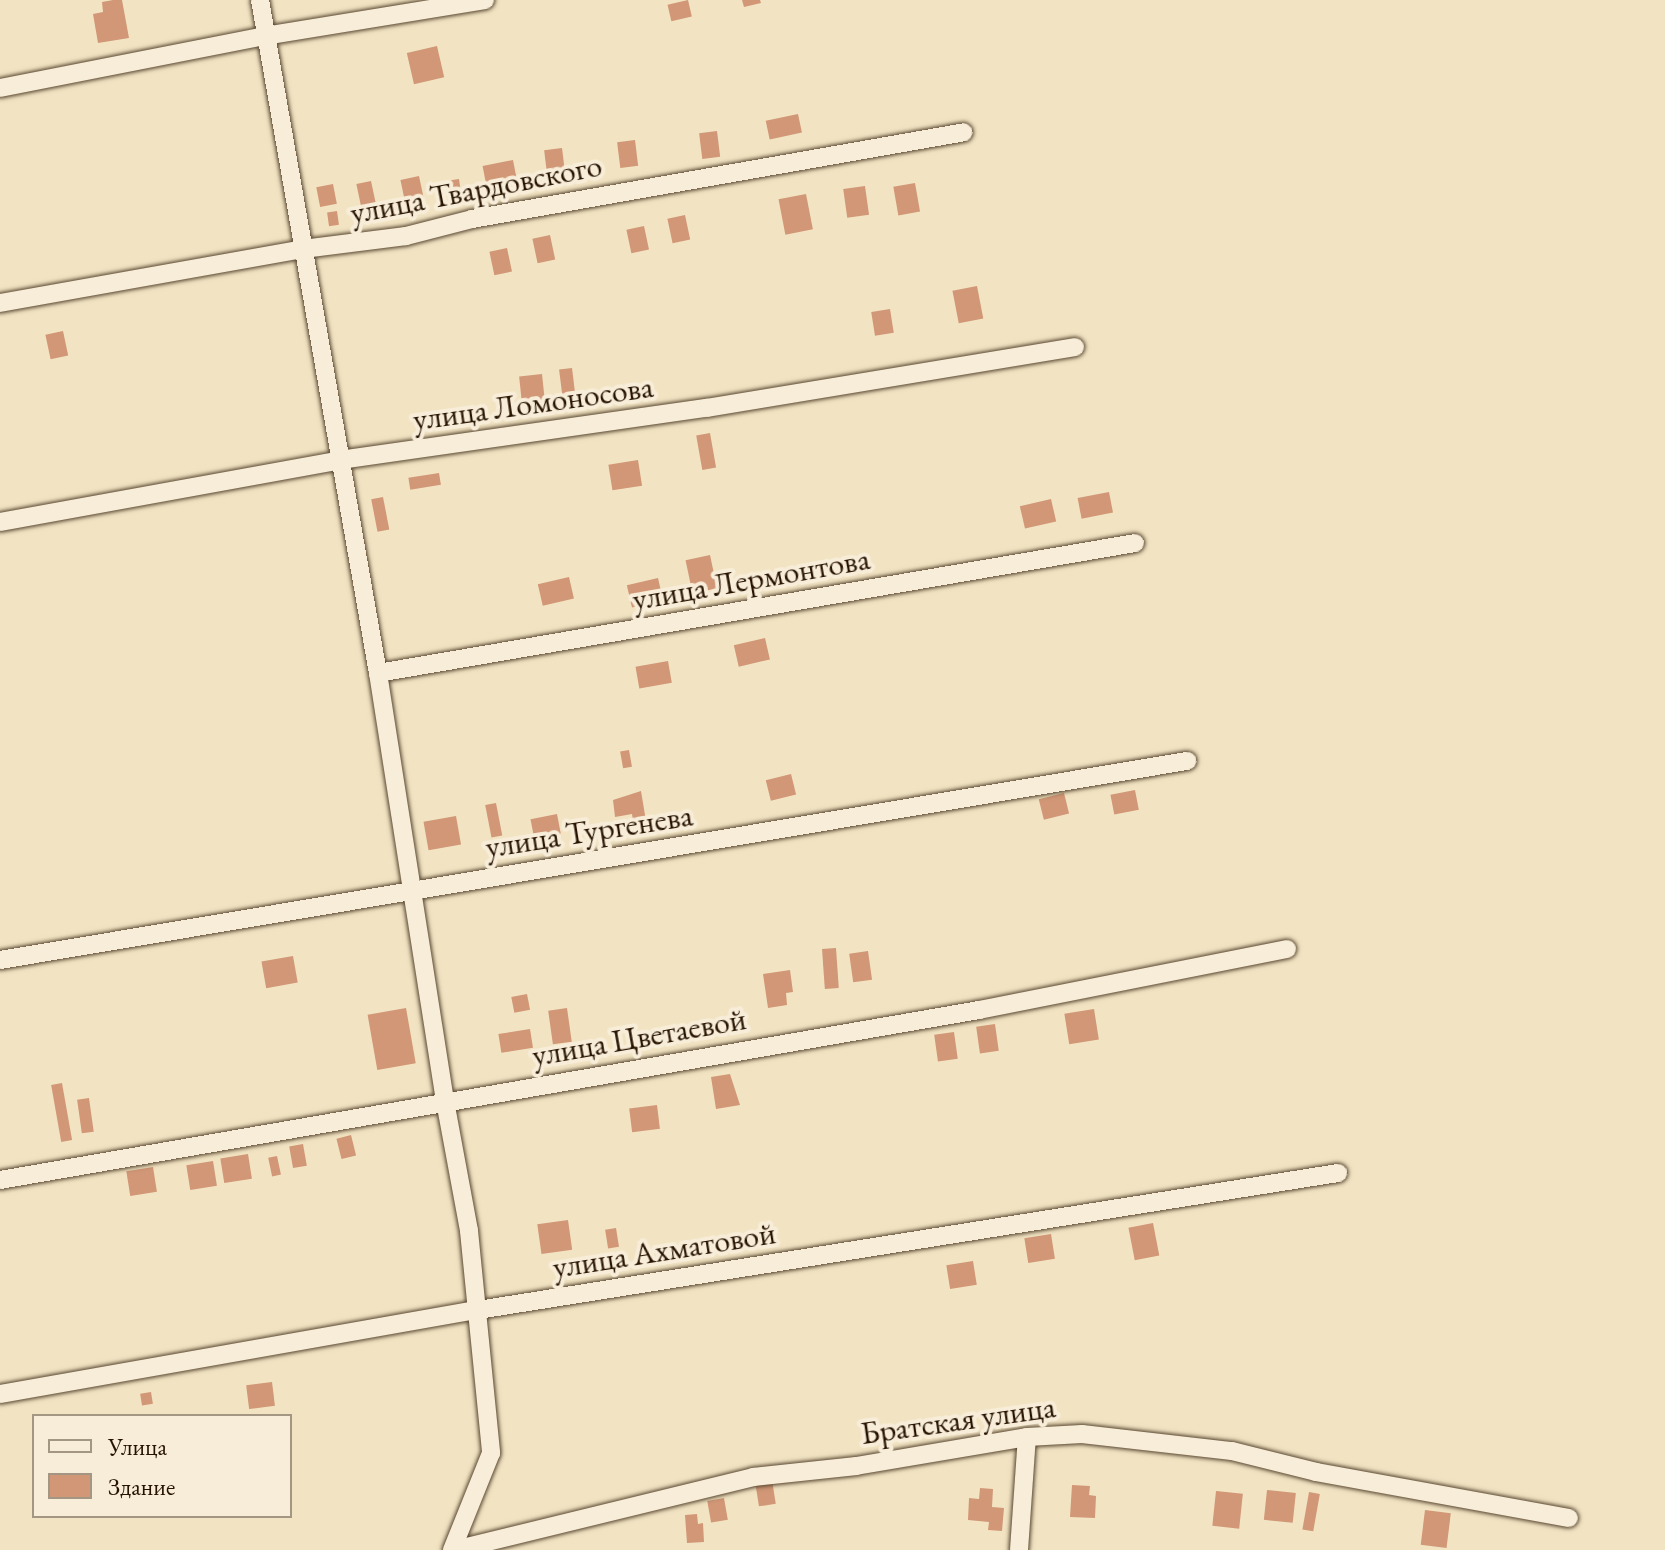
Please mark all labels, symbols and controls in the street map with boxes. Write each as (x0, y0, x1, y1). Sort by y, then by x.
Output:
street label: улица Твардовского (347, 146, 605, 232)
street label: улица Ломоносова (410, 367, 656, 439)
street label: улица Лермонтова (629, 539, 873, 619)
street label: улица Тургенева (483, 796, 695, 866)
street label: улица Цветаевой (529, 999, 749, 1075)
street label: улица Ахматовой (550, 1213, 778, 1287)
street label: Братская улица (858, 1387, 1058, 1453)
legend (32, 1414, 292, 1518)
text: Улица (108, 1431, 167, 1462)
text: Здание (108, 1471, 175, 1502)

